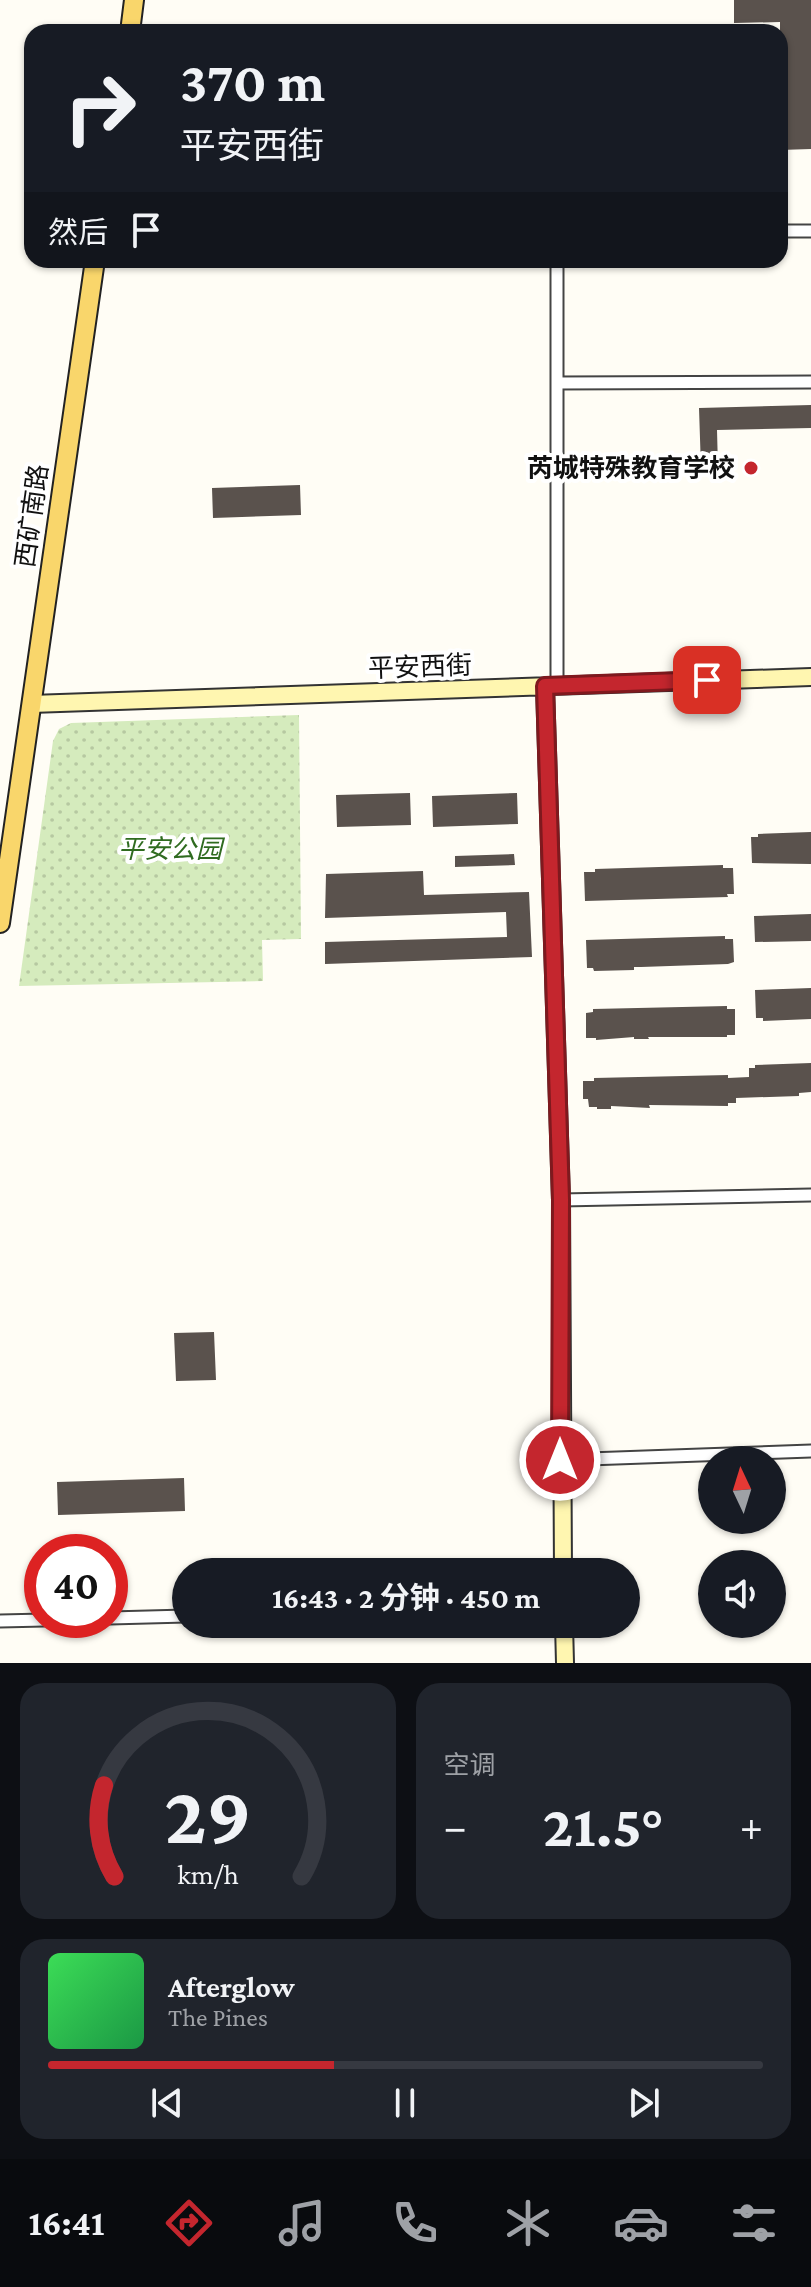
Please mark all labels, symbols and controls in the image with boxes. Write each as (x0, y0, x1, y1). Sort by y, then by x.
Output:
text: 370 m (180, 51, 325, 113)
icon: right (48, 56, 152, 160)
text: 平安西街 (180, 126, 324, 166)
icon: arrive (124, 208, 168, 252)
text: 然后 (48, 216, 108, 249)
place label: 芮城特殊教育学校 (527, 454, 735, 483)
marker: 芮城特殊教育学校 (742, 459, 760, 477)
street label: 西矿南路 (10, 462, 54, 570)
pin (673, 646, 741, 714)
street label: 平安西街 (368, 651, 472, 683)
icon: arrive (685, 658, 729, 702)
park label: 平安公园 (118, 835, 226, 864)
position arrow (518, 1418, 602, 1502)
north arrow (698, 1446, 786, 1534)
map controls (698, 1446, 786, 1638)
speed limit sign: 40 (24, 1534, 128, 1638)
button: sound (698, 1550, 786, 1638)
text: 16:43 · 2 分钟 · 450 m (272, 1581, 540, 1614)
text: 空调 (444, 1751, 496, 1780)
text: 29 (164, 1768, 251, 1861)
text: 21.5° (543, 1792, 664, 1859)
text: − (444, 1802, 467, 1850)
text: + (740, 1802, 763, 1850)
text: km/h (177, 1858, 239, 1890)
text: Afterglow (168, 1970, 295, 2003)
text: The Pines (168, 2003, 268, 2032)
icon: previous (145, 2081, 189, 2125)
icon: pause (383, 2081, 427, 2125)
icon: next (622, 2081, 666, 2125)
icon: directions (161, 2195, 217, 2251)
icon: music (274, 2195, 330, 2251)
icon: phone (387, 2195, 443, 2251)
icon: climate (500, 2195, 556, 2251)
icon: car (613, 2195, 669, 2251)
icon: filters (726, 2195, 782, 2251)
text: 16:41 (28, 2203, 105, 2243)

